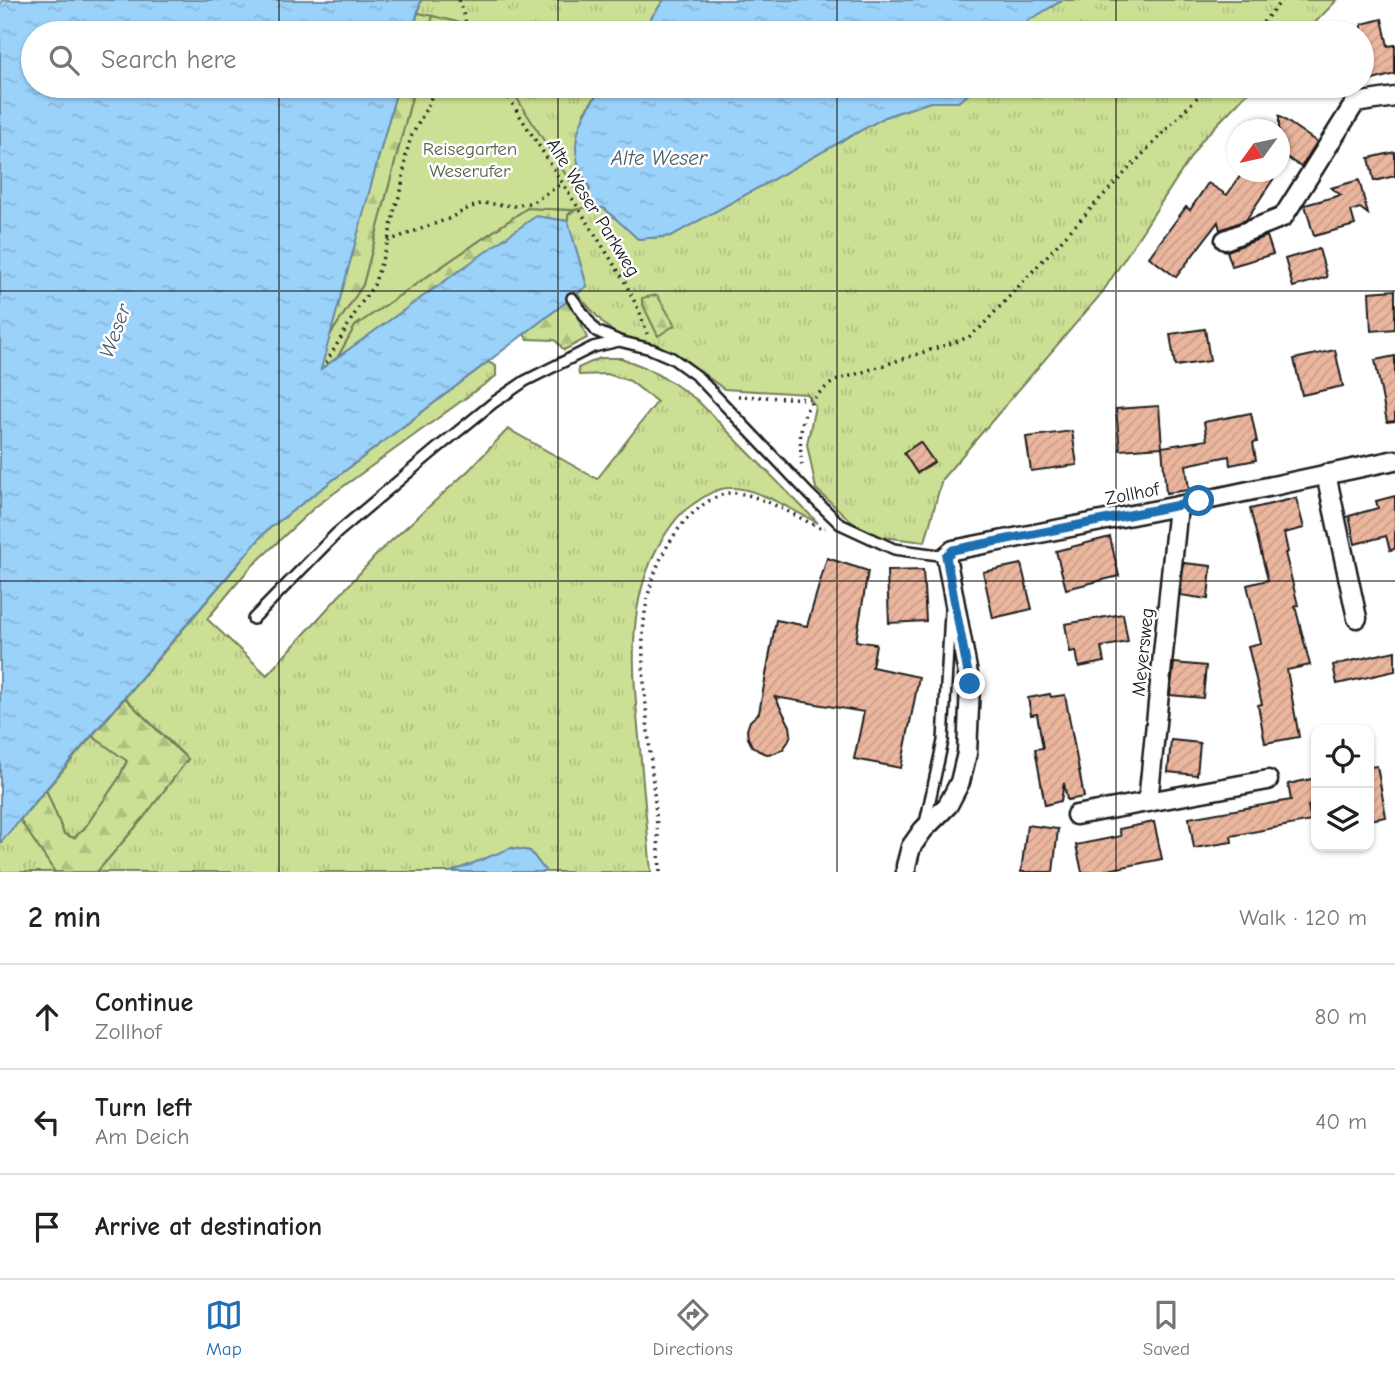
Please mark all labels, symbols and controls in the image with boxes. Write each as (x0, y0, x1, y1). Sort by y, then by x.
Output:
search box (21, 21, 1374, 98)
icon: search (45, 41, 83, 79)
text: Search here (101, 45, 236, 75)
north arrow (1227, 119, 1290, 182)
street label: Alte Weser Parkweg (542, 134, 645, 281)
park label: Reisegarten Weserufer (423, 138, 517, 182)
water label: Alte Weser (610, 146, 709, 170)
water label: Weser (94, 299, 136, 361)
street label: Zollhof (1103, 478, 1163, 510)
route start (1183, 485, 1214, 516)
street label: Meyersweg (1127, 607, 1159, 698)
route end (954, 668, 985, 699)
map controls (1311, 725, 1374, 851)
button: locate (1311, 725, 1374, 788)
button: layers (1311, 788, 1374, 851)
text: 2 min (28, 900, 101, 935)
text: Walk · 120 m (1239, 904, 1367, 931)
text: Continue (95, 988, 193, 1018)
icon: ahead (28, 998, 66, 1036)
text: 80 m (1314, 1003, 1367, 1030)
text: Zollhof (95, 1018, 161, 1045)
text: Turn left (95, 1093, 192, 1123)
icon: left (28, 1103, 66, 1141)
text: 40 m (1315, 1108, 1367, 1135)
text: Am Deich (95, 1123, 190, 1150)
icon: arrive (28, 1208, 66, 1246)
text: Arrive at destination (95, 1212, 322, 1242)
tab: Map (205, 1296, 243, 1360)
tab: Directions (653, 1296, 733, 1360)
tab: Saved (1143, 1296, 1190, 1360)

